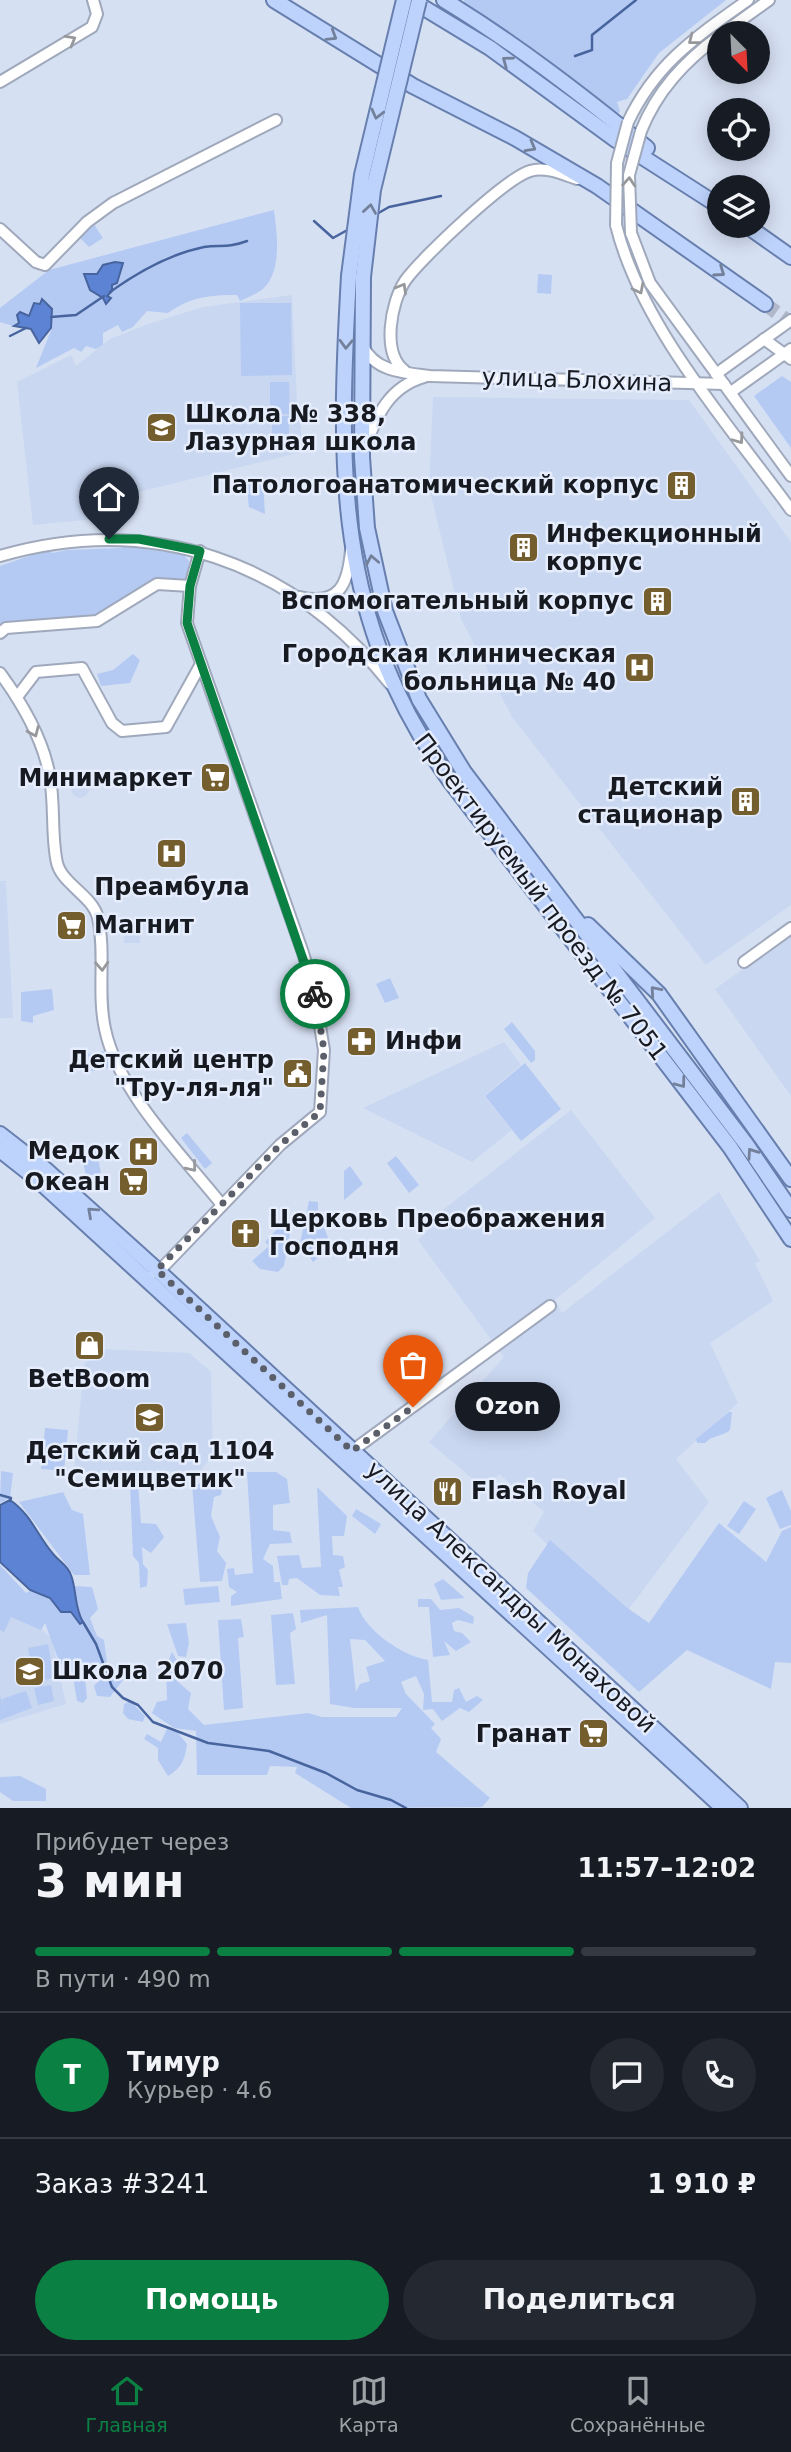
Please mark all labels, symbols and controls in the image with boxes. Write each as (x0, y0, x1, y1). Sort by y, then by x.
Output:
north arrow (707, 21, 770, 84)
map controls (707, 21, 770, 238)
one-way arrow (324, 28, 337, 41)
one-way arrow (688, 32, 700, 45)
one-way arrow (64, 35, 76, 48)
one-way arrow (502, 57, 515, 69)
button: locate (707, 98, 770, 161)
one-way arrow (371, 108, 385, 120)
one-way arrow (523, 139, 536, 152)
button: layers (707, 175, 770, 238)
one-way arrow (621, 176, 636, 187)
one-way arrow (362, 203, 377, 215)
one-way arrow (712, 264, 725, 276)
one-way arrow (394, 282, 407, 295)
one-way arrow (630, 282, 644, 294)
one-way arrow (338, 339, 353, 350)
street label: улица Блохина (481, 363, 673, 397)
place label: Школа № 338, Лазурная школа (185, 400, 416, 456)
school or university icon: Школа № 338, Лазурная школа (145, 411, 179, 445)
one-way arrow (731, 431, 743, 443)
pin (79, 467, 139, 539)
building icon: Патологоанатомический корпус (665, 468, 699, 502)
place label: Патологоанатомический корпус (212, 471, 659, 499)
icon: home (90, 478, 128, 516)
place label: Инфекционный корпус (546, 520, 762, 576)
building icon: Инфекционный корпус (506, 531, 540, 565)
one-way arrow (366, 554, 381, 566)
building icon: Вспомогательный корпус (640, 584, 674, 618)
place label: Вспомогательный корпус (281, 587, 634, 615)
place label: Городская клиническая больница № 40 (282, 640, 616, 696)
hospital icon: Городская клиническая больница № 40 (622, 651, 656, 685)
one-way arrow (26, 725, 40, 737)
street label: Проектируемый проезд № 7051 (409, 728, 673, 1066)
supermarket icon: Минимаркет (198, 761, 232, 795)
place label: Минимаркет (18, 764, 192, 792)
place label: Детский стационар (578, 773, 723, 829)
building icon: Детский стационар (729, 784, 763, 818)
hospital icon: Преамбула (155, 836, 189, 870)
place label: Преамбула (94, 873, 250, 901)
supermarket icon: Магнит (54, 908, 88, 942)
place label: Магнит (94, 911, 194, 939)
courier (280, 959, 350, 1029)
one-way arrow (94, 961, 109, 972)
icon: bike (296, 975, 334, 1013)
one-way arrow (651, 986, 663, 999)
pharmacy icon: Инфи (345, 1024, 379, 1058)
place label: Инфи (385, 1027, 462, 1055)
place label: Детский центр "Тру-ля-ля" (68, 1046, 274, 1102)
public building icon: Детский центр "Тру-ля-ля" (280, 1057, 314, 1091)
one-way arrow (672, 1075, 685, 1087)
hospital icon: Медок (126, 1134, 160, 1168)
place label: Медок (28, 1137, 120, 1165)
one-way arrow (748, 1149, 760, 1161)
one-way arrow (183, 1160, 196, 1172)
supermarket icon: Океан (116, 1165, 150, 1199)
place label: Океан (24, 1168, 110, 1196)
place label: Церковь Преображения Господня (269, 1205, 605, 1261)
one-way arrow (87, 1207, 100, 1220)
church icon: Церковь Преображения Господня (229, 1216, 263, 1250)
shop icon: BetBoom (72, 1328, 106, 1362)
pin (383, 1335, 443, 1407)
icon: bag (394, 1346, 432, 1384)
place label: BetBoom (28, 1365, 150, 1393)
callout: Ozon (455, 1382, 560, 1432)
text: Ozon (475, 1393, 540, 1419)
school or university icon: Детский сад 1104 "Семицветик" (133, 1400, 167, 1434)
place label: Детский сад 1104 "Семицветик" (25, 1437, 275, 1493)
street label: улица Александры Монаховой (360, 1455, 662, 1739)
restaurant icon: Flash Royal (431, 1474, 465, 1508)
place label: Flash Royal (471, 1477, 627, 1505)
school or university icon: Школа 2070 (12, 1654, 46, 1688)
place label: Школа 2070 (52, 1657, 223, 1685)
supermarket icon: Гранат (577, 1717, 611, 1751)
place label: Гранат (476, 1720, 571, 1748)
text: Прибудет через (35, 1829, 229, 1855)
text: 11:57–12:02 (577, 1853, 756, 1883)
text: 3 мин (35, 1854, 185, 1908)
text: В пути · 490 m (35, 1966, 211, 1992)
button: chat (590, 2038, 664, 2112)
button: phone (682, 2038, 756, 2112)
text: Тимур (127, 2047, 220, 2077)
text: Т (63, 2060, 81, 2090)
text: Курьер · 4.6 (127, 2077, 272, 2103)
text: Заказ #3241 (35, 2169, 209, 2199)
text: 1 910 ₽ (647, 2169, 756, 2199)
button: Помощь (35, 2260, 389, 2340)
button: Поделиться (403, 2260, 756, 2340)
tab: Главная (86, 2372, 168, 2436)
tab: Карта (339, 2372, 399, 2436)
tab: Сохранённые (570, 2372, 705, 2436)

